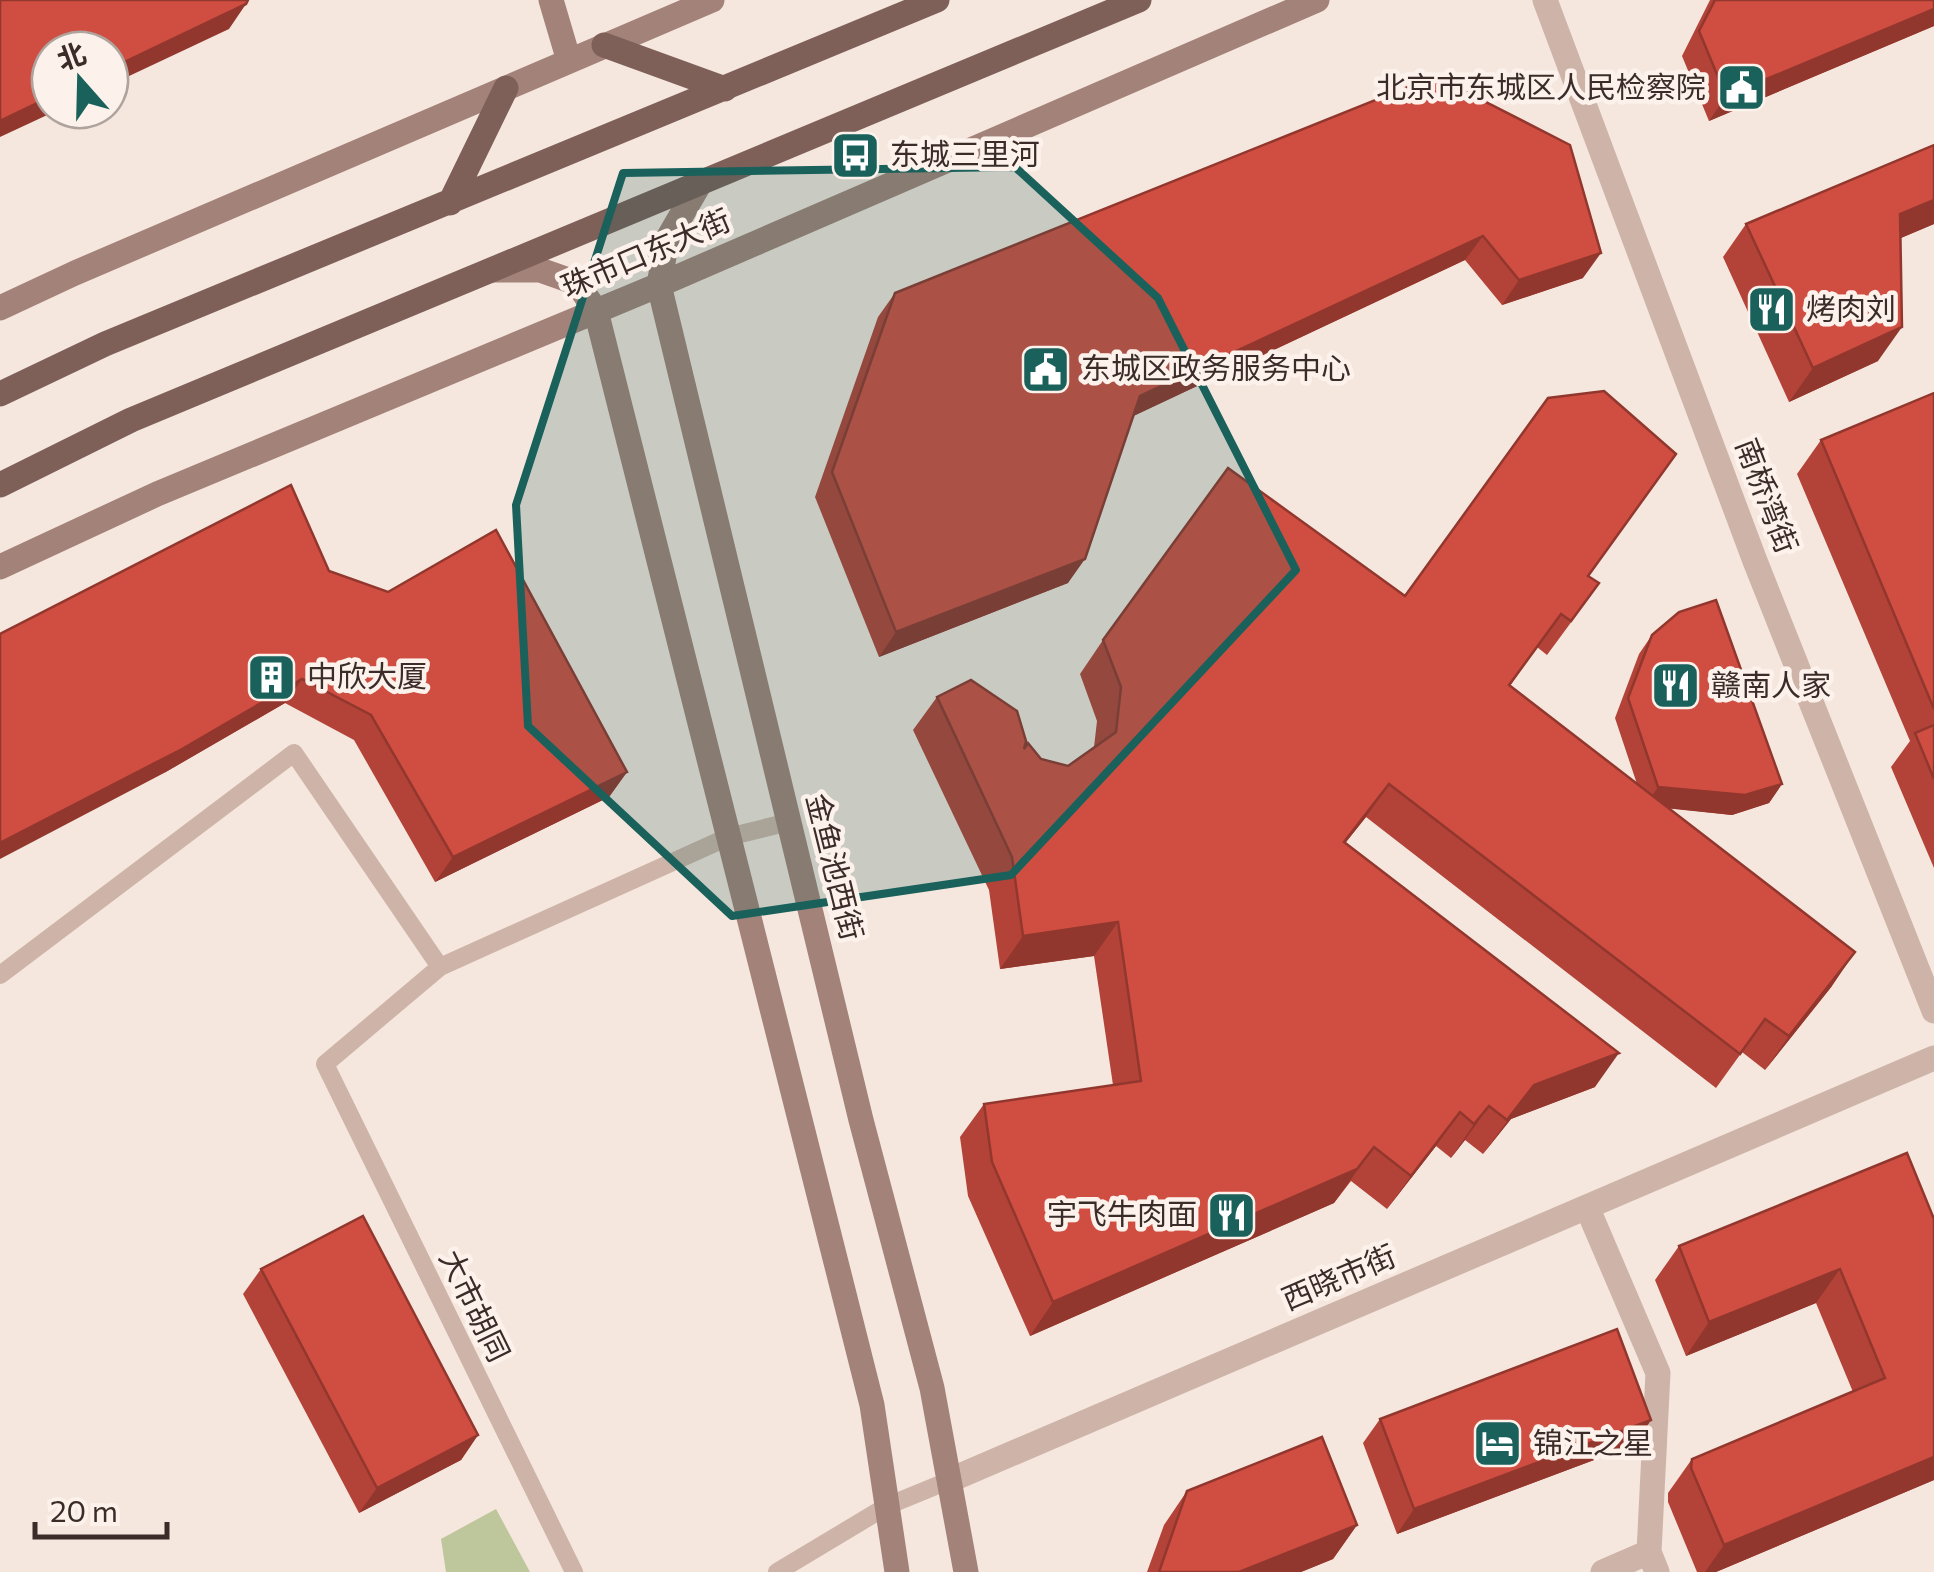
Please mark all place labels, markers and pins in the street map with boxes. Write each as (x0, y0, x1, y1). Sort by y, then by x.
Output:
public building icon: 北京市东城区人民检察院 (1715, 62, 1767, 114)
place label: 北京市东城区人民检察院 (1376, 67, 1706, 104)
bus stop icon: 东城三里河 (829, 129, 881, 181)
place label: 东城三里河 (890, 134, 1040, 171)
restaurant icon: 烤肉刘 (1745, 284, 1797, 336)
place label: 烤肉刘 (1806, 289, 1896, 326)
public building icon: 东城区政务服务中心 (1020, 343, 1072, 395)
place label: 东城区政务服务中心 (1081, 348, 1351, 385)
building icon: 中欣大厦 (246, 651, 298, 703)
place label: 中欣大厦 (307, 656, 427, 693)
restaurant icon: 赣南人家 (1650, 660, 1702, 712)
place label: 赣南人家 (1711, 665, 1831, 702)
restaurant icon: 宇飞牛肉面 (1206, 1189, 1258, 1241)
place label: 宇飞牛肉面 (1047, 1194, 1197, 1231)
hotel icon: 锦江之星 (1472, 1418, 1524, 1470)
place label: 锦江之星 (1533, 1423, 1653, 1460)

